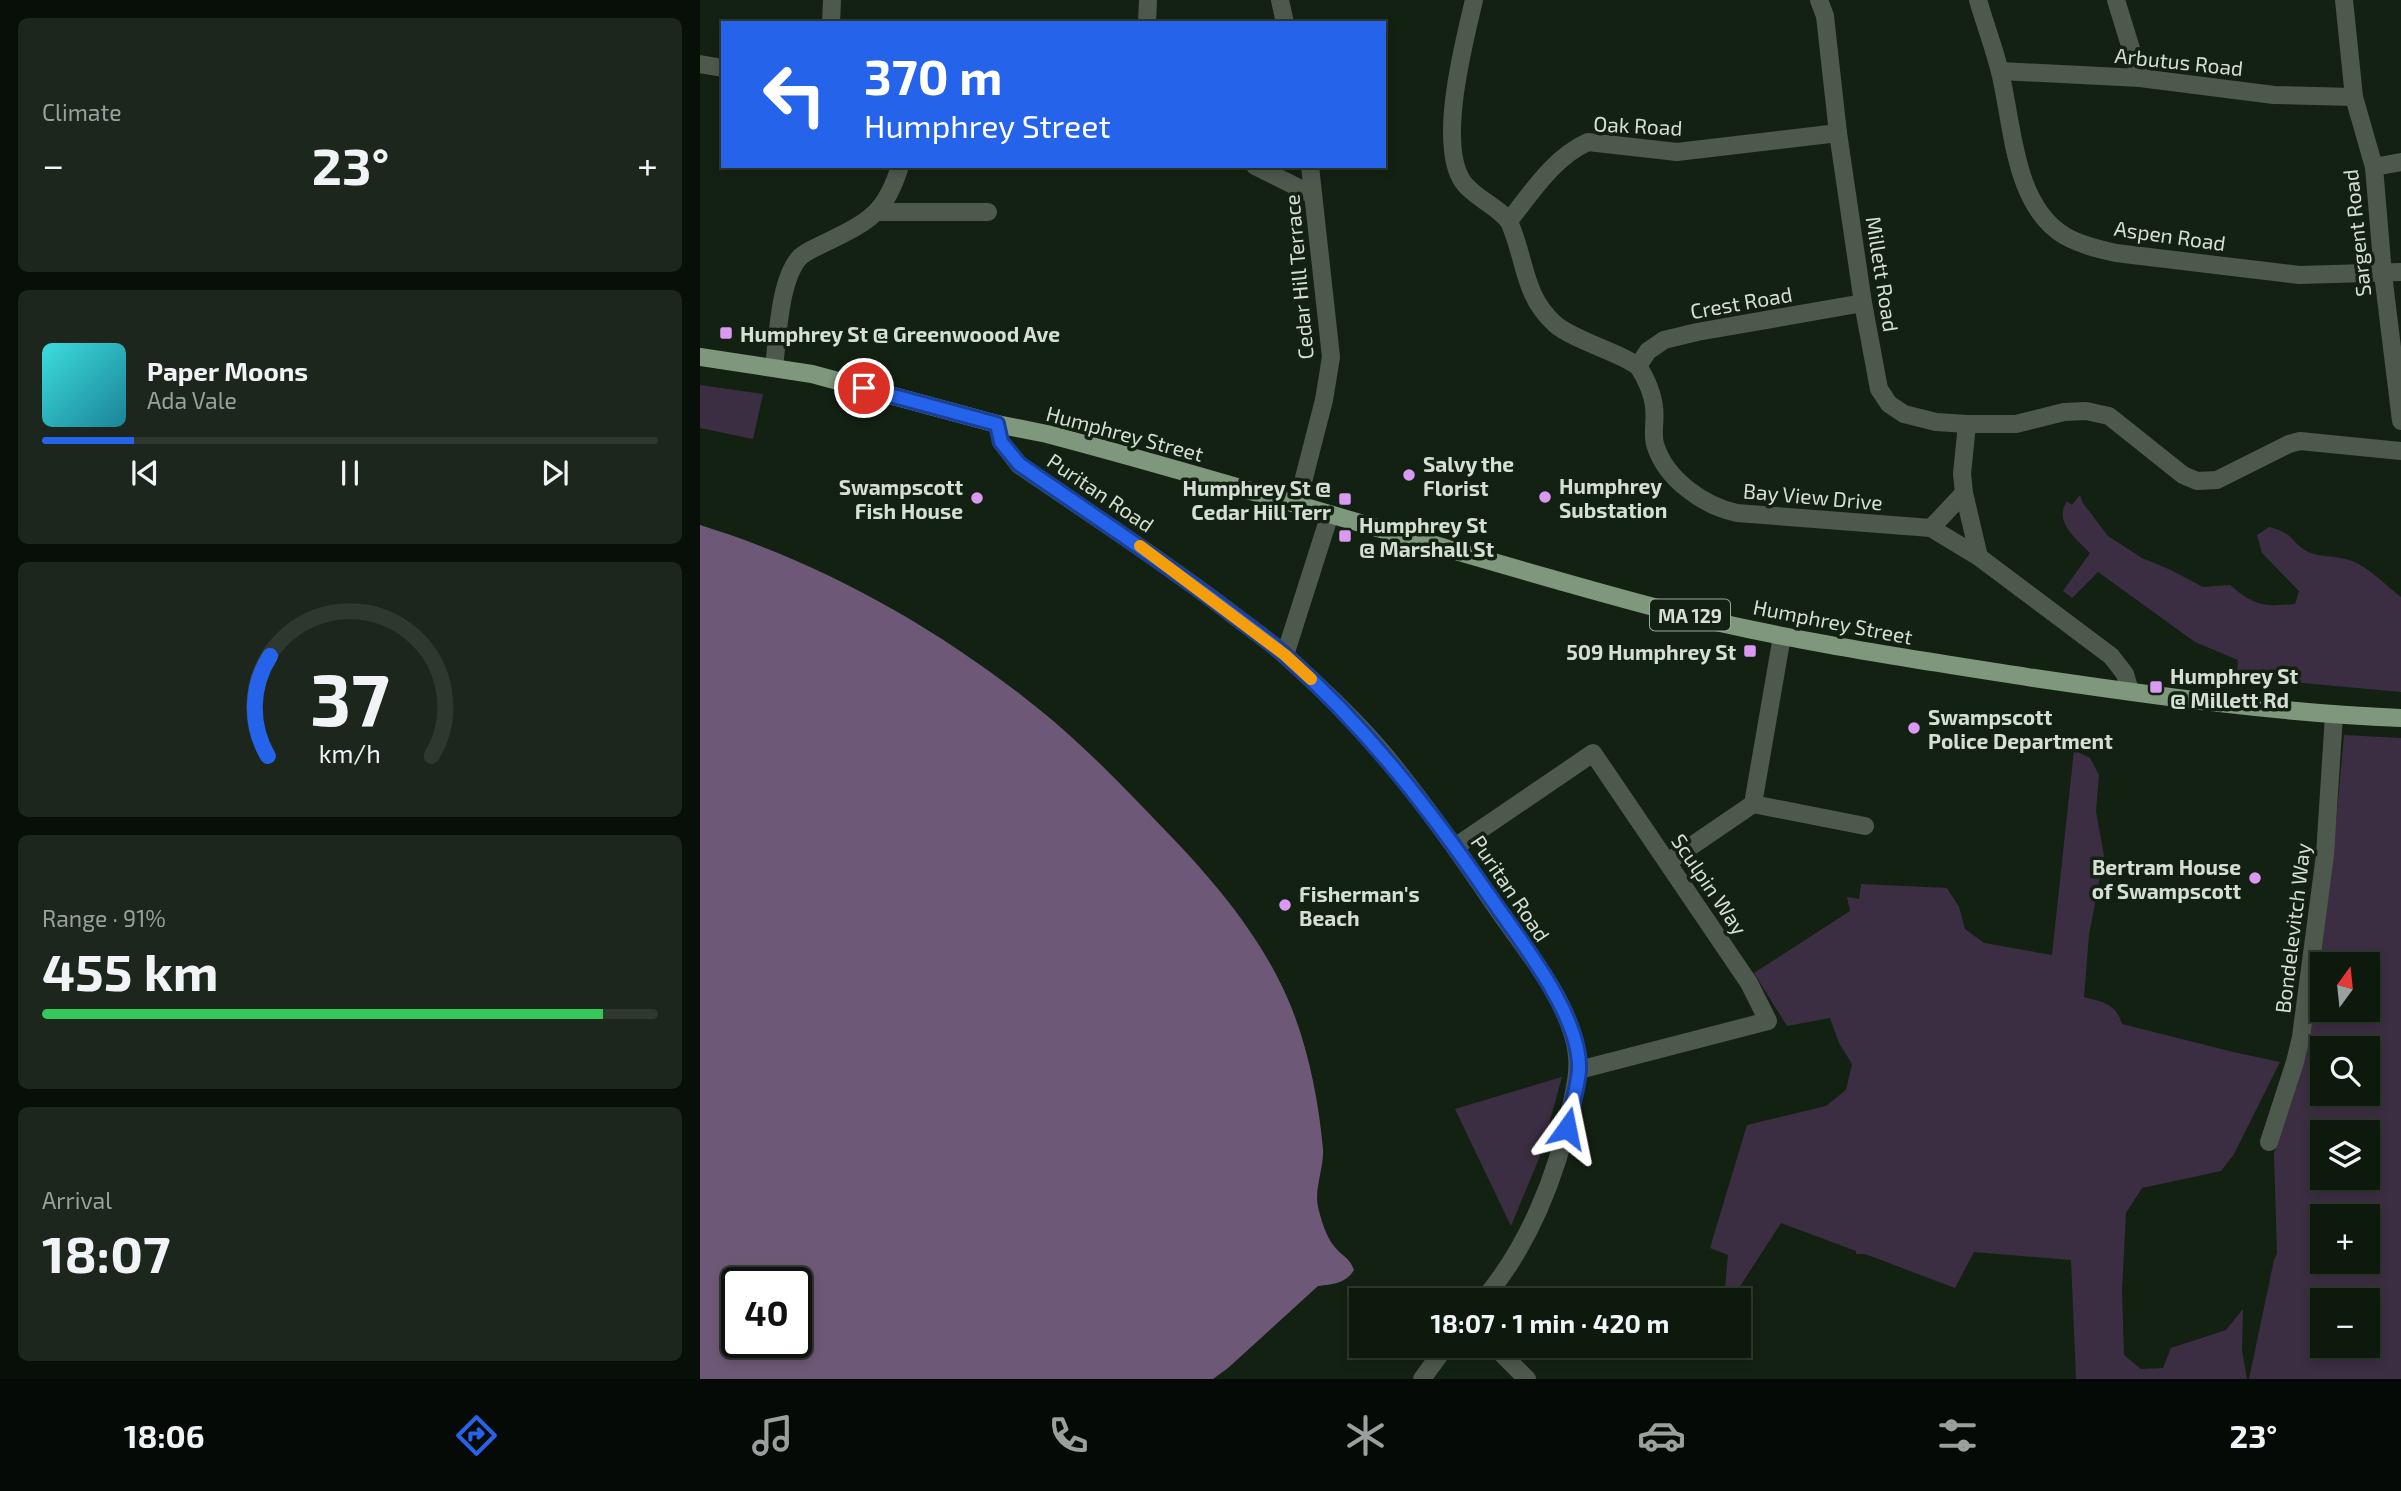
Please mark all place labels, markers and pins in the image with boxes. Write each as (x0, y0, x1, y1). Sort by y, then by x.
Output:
place label: Humphrey St @ Greenwoood Ave (740, 321, 1060, 347)
marker: Humphrey St @ Greenwoood Ave (718, 325, 734, 341)
pin (834, 358, 894, 418)
place label: Salvy the Florist (1423, 451, 1514, 500)
marker: Salvy the Florist (1401, 467, 1417, 483)
place label: Humphrey Substation (1559, 473, 1667, 522)
place label: Swampscott Fish House (839, 474, 963, 523)
place label: Humphrey St @ Cedar Hill Terr (1182, 475, 1331, 524)
marker: Humphrey Substation (1537, 489, 1553, 505)
marker: Swampscott Fish House (969, 490, 985, 506)
marker: Humphrey St @ Cedar Hill Terr (1337, 491, 1353, 507)
place label: Humphrey St @ Marshall St (1359, 512, 1494, 561)
marker: Humphrey St @ Marshall St (1337, 528, 1353, 544)
place label: 509 Humphrey St (1566, 639, 1736, 665)
marker: 509 Humphrey St (1742, 643, 1758, 659)
place label: Humphrey St @ Millett Rd (2170, 663, 2298, 712)
marker: Humphrey St @ Millett Rd (2148, 679, 2164, 695)
place label: Swampscott Police Department (1928, 704, 2113, 753)
marker: Swampscott Police Department (1906, 720, 1922, 736)
place label: Bertram House of Swampscott (2092, 854, 2241, 903)
marker: Bertram House of Swampscott (2247, 870, 2263, 886)
place label: Fisherman's Beach (1299, 881, 1420, 930)
marker: Fisherman's Beach (1277, 897, 1293, 913)

